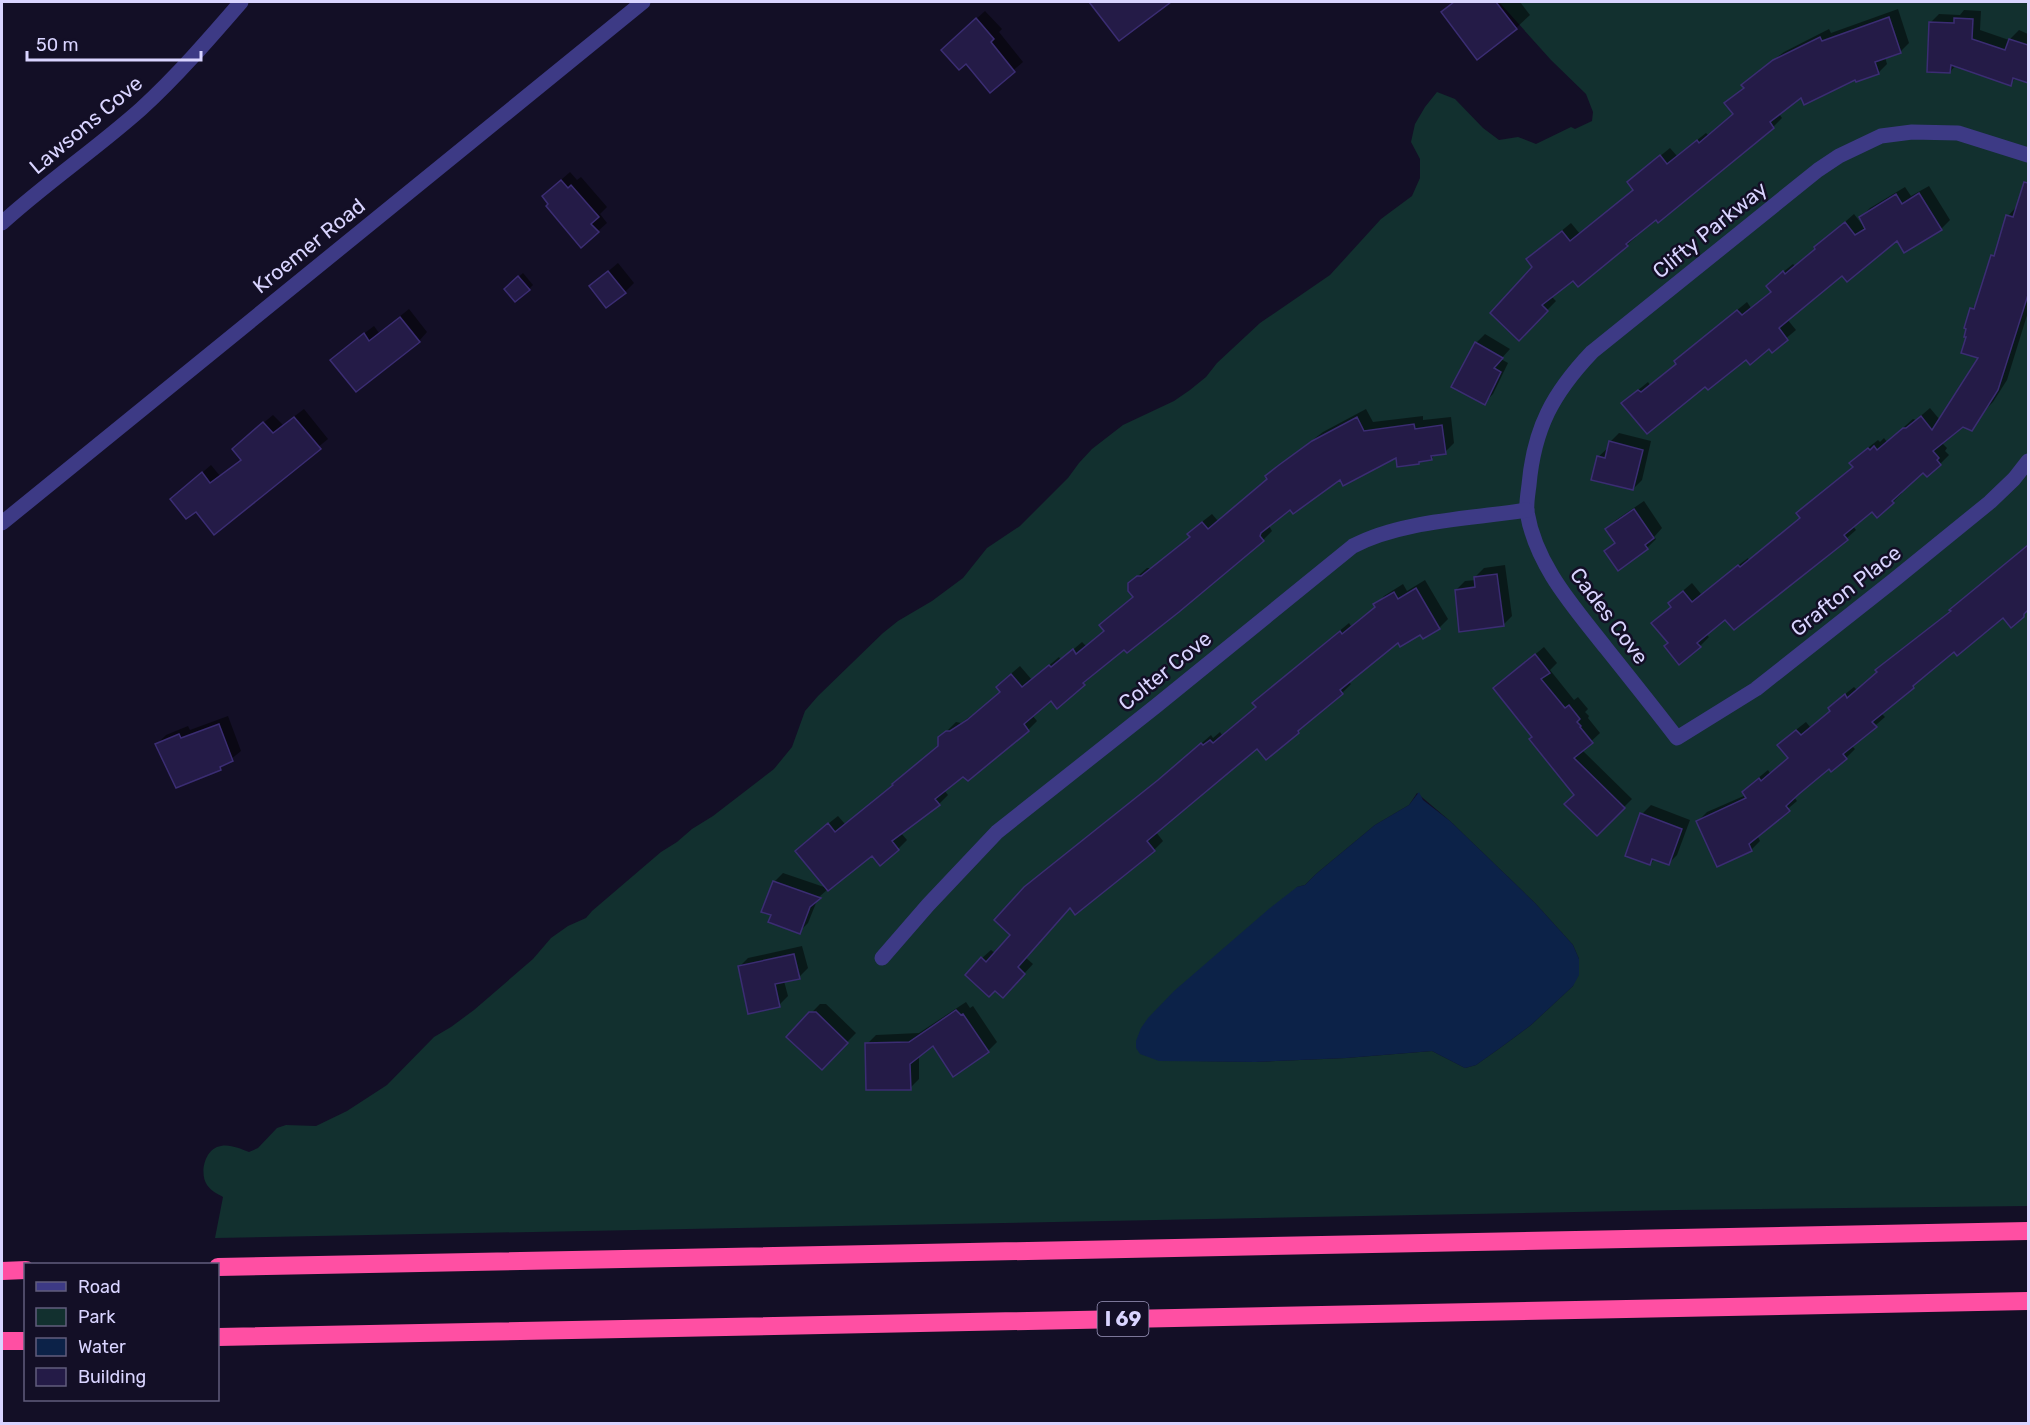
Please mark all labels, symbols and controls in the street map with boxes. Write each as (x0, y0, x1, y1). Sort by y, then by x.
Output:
scale bar (27, 24, 201, 62)
text: 50 m (36, 34, 79, 56)
street label: Lawsons Cove (24, 70, 147, 179)
street label: Clifty Parkway (1647, 176, 1772, 283)
street label: Kroemer Road (248, 193, 370, 298)
street label: Grafton Place (1785, 540, 1906, 642)
street label: Cades Cove (1565, 563, 1654, 669)
street label: Colter Cove (1113, 626, 1216, 716)
legend (24, 1263, 219, 1401)
text: Road (78, 1276, 121, 1298)
road number: I 69 (1098, 1302, 1148, 1336)
text: Park (78, 1306, 116, 1328)
text: Water (78, 1336, 126, 1358)
text: Building (78, 1366, 146, 1388)

